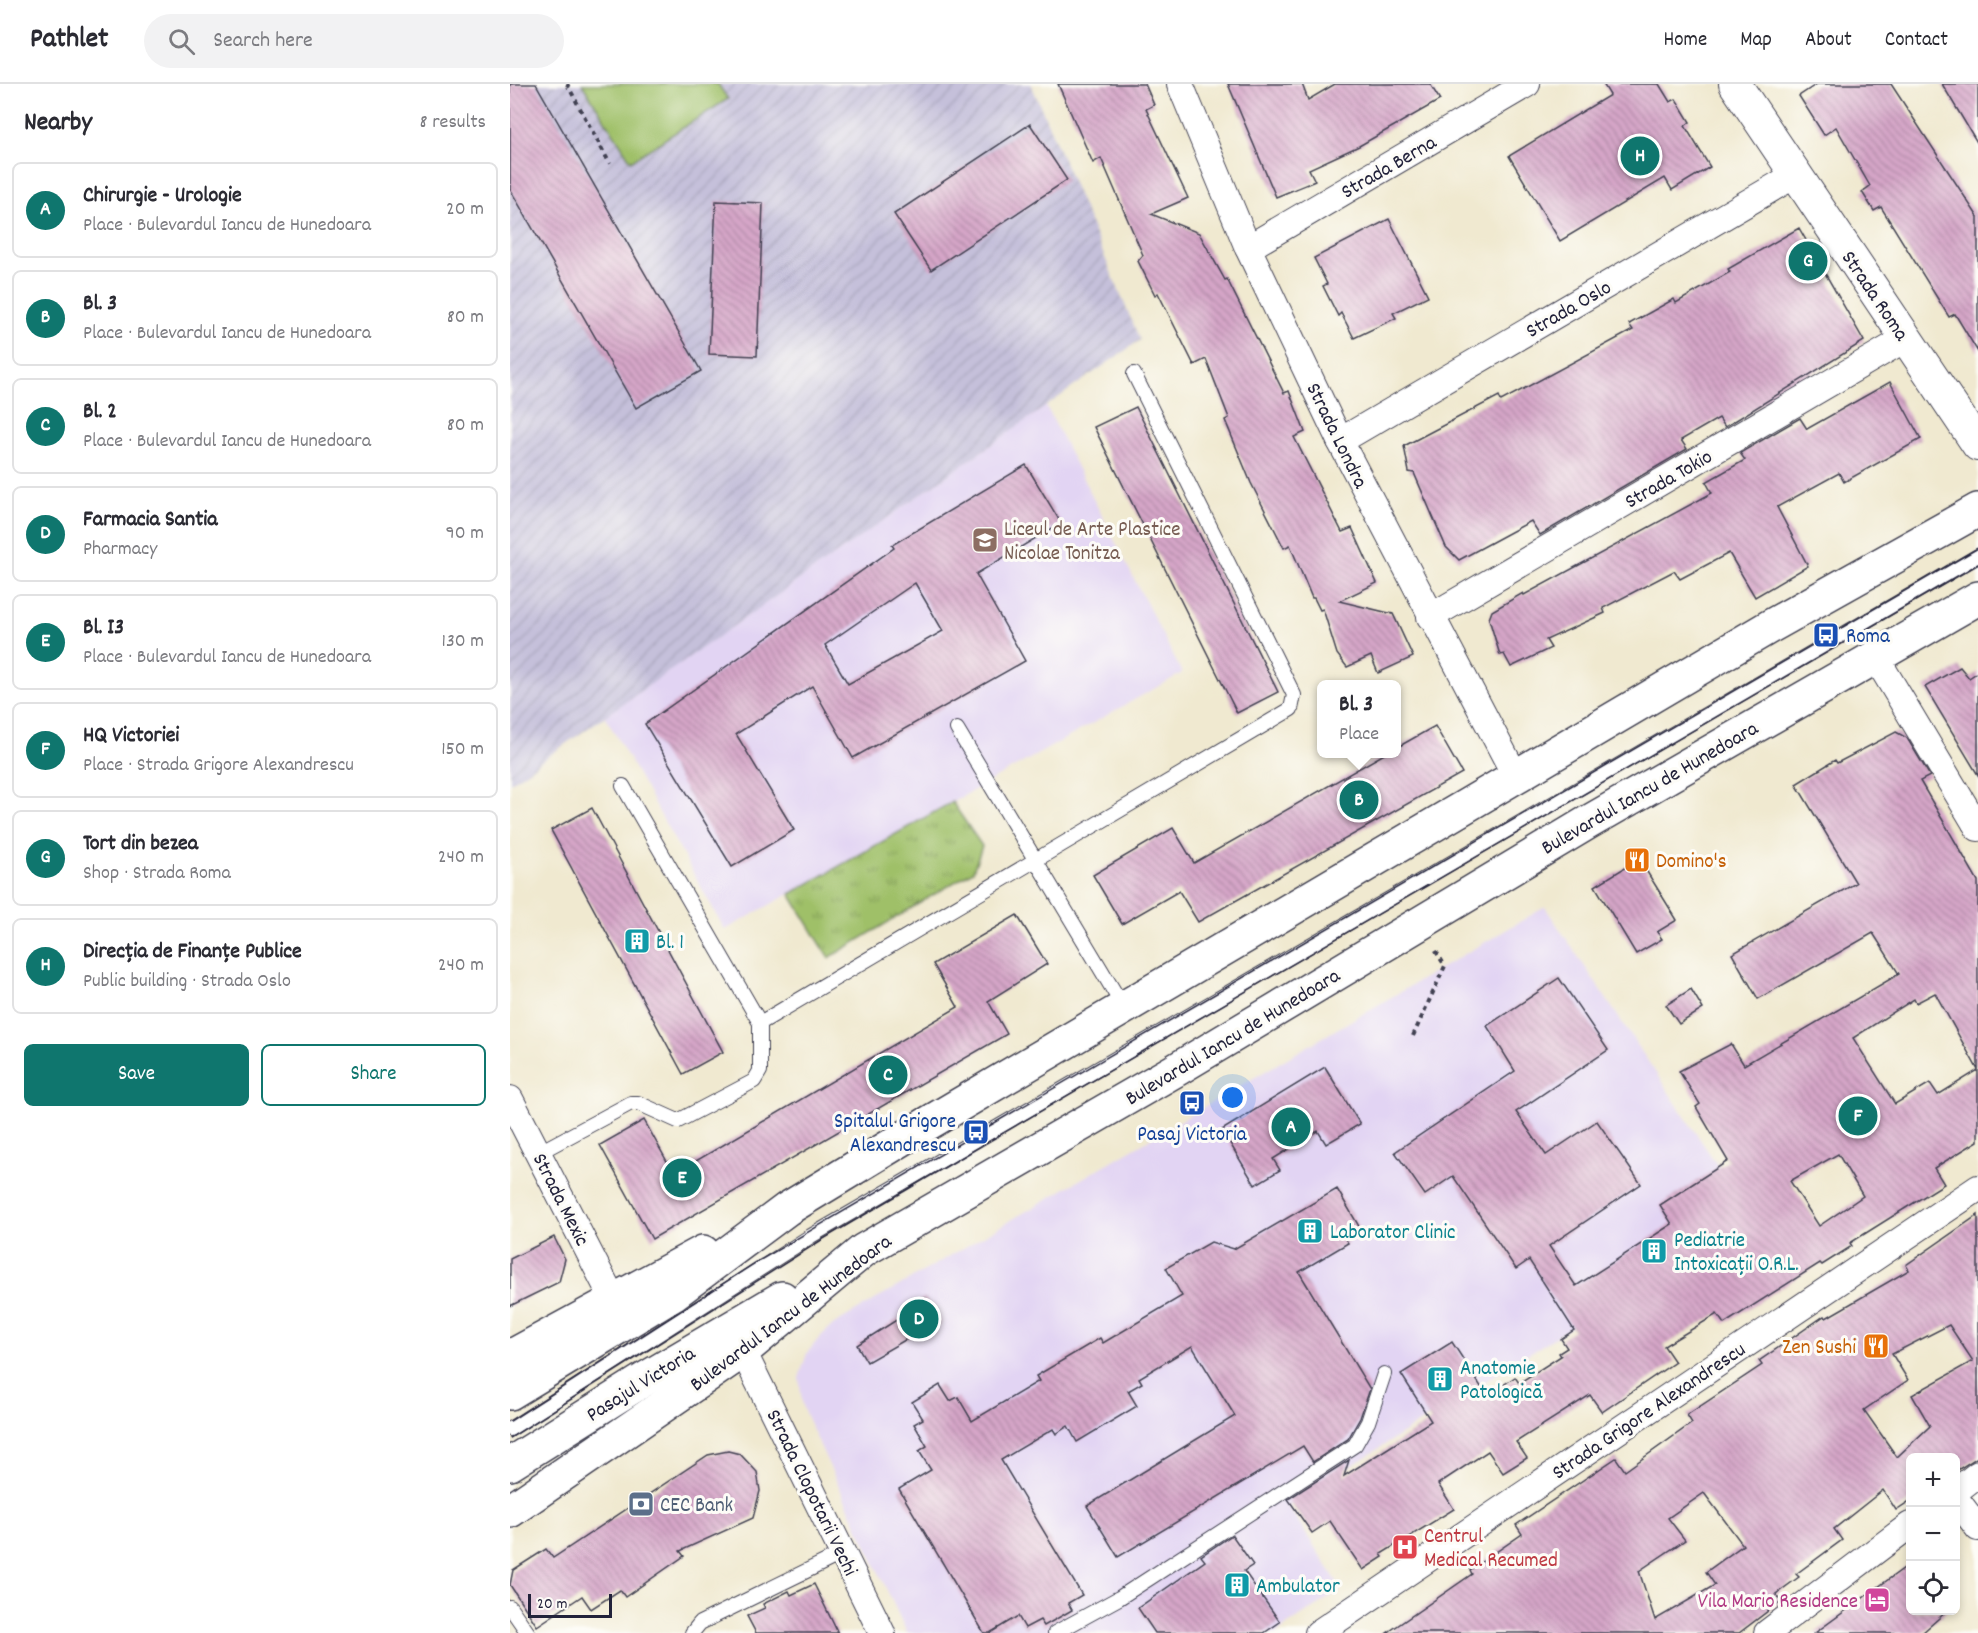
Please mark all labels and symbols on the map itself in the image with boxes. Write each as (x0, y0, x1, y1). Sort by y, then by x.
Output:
street label: Strada Berna (1336, 129, 1444, 208)
pin: H (1620, 134, 1660, 178)
pin: G (1788, 238, 1828, 284)
street label: Strada Roma (1832, 246, 1915, 349)
street label: Strada Oslo (1521, 274, 1618, 347)
street label: Strada Londra (1297, 378, 1374, 495)
street label: Strada Tokio (1620, 443, 1719, 518)
place label: Liceul de Arte Plastice Nicolae Tonitza (1004, 516, 1180, 570)
school or university icon: Liceul de Arte Plastice Nicolae Tonitza (970, 525, 1000, 555)
bus stop icon: Roma (1811, 620, 1841, 650)
place label: Roma (1846, 623, 1891, 653)
street label: Bulevardul Iancu de Hunedoara (1536, 715, 1766, 864)
pin: B (1340, 778, 1378, 822)
restaurant icon: Domino's (1622, 845, 1652, 875)
place label: Domino's (1656, 848, 1726, 878)
building icon: Bl. 1 (622, 926, 652, 956)
place label: Bl. 1 (656, 929, 684, 959)
street label: Bulevardul Iancu de Hunedoara (1120, 962, 1348, 1115)
pin: C (868, 1052, 908, 1098)
your location (1218, 1083, 1247, 1112)
bus stop icon: Pasaj Victoria (1177, 1088, 1207, 1118)
pin: F (1838, 1094, 1878, 1138)
pin: A (1272, 1104, 1310, 1150)
place label: Spitalul Grigore Alexandrescu (834, 1108, 956, 1162)
bus stop icon: Spitalul Grigore Alexandrescu (961, 1117, 991, 1147)
place label: Pasaj Victoria (1137, 1121, 1248, 1151)
street label: Strada Mexic (523, 1149, 596, 1252)
pin: E (662, 1156, 702, 1200)
building icon: Laborator Clinic (1295, 1216, 1325, 1246)
place label: Laborator Clinic (1330, 1219, 1455, 1249)
place label: Pediatrie Intoxicații O.R.L. (1674, 1227, 1799, 1281)
street label: Bulevardul Iancu de Hunedoara (685, 1228, 900, 1400)
building icon: Pediatrie Intoxicații O.R.L. (1639, 1236, 1669, 1266)
pin: D (900, 1296, 938, 1342)
restaurant icon: Zen Sushi (1861, 1331, 1891, 1361)
place label: Zen Sushi (1782, 1334, 1856, 1364)
street label: Strada Grigore Alexandrescu (1547, 1336, 1753, 1489)
street label: Pasajul Victoria (581, 1340, 703, 1431)
place label: Anatomie Patologică (1460, 1355, 1543, 1409)
building icon: Anatomie Patologică (1425, 1364, 1455, 1394)
street label: Strada Clopotarii Vechi (757, 1405, 864, 1582)
bank icon: CEC Bank (626, 1489, 656, 1519)
place label: CEC Bank (660, 1492, 733, 1522)
place label: Centrul Medical Recumed (1424, 1523, 1558, 1577)
hospital icon: Centrul Medical Recumed (1390, 1532, 1420, 1562)
building icon: Ambulator (1222, 1570, 1252, 1600)
place label: Ambulator (1256, 1573, 1340, 1603)
hotel icon: Vila Mario Residence (1862, 1585, 1892, 1615)
place label: Vila Mario Residence (1698, 1588, 1858, 1618)
scale bar (528, 1591, 612, 1618)

